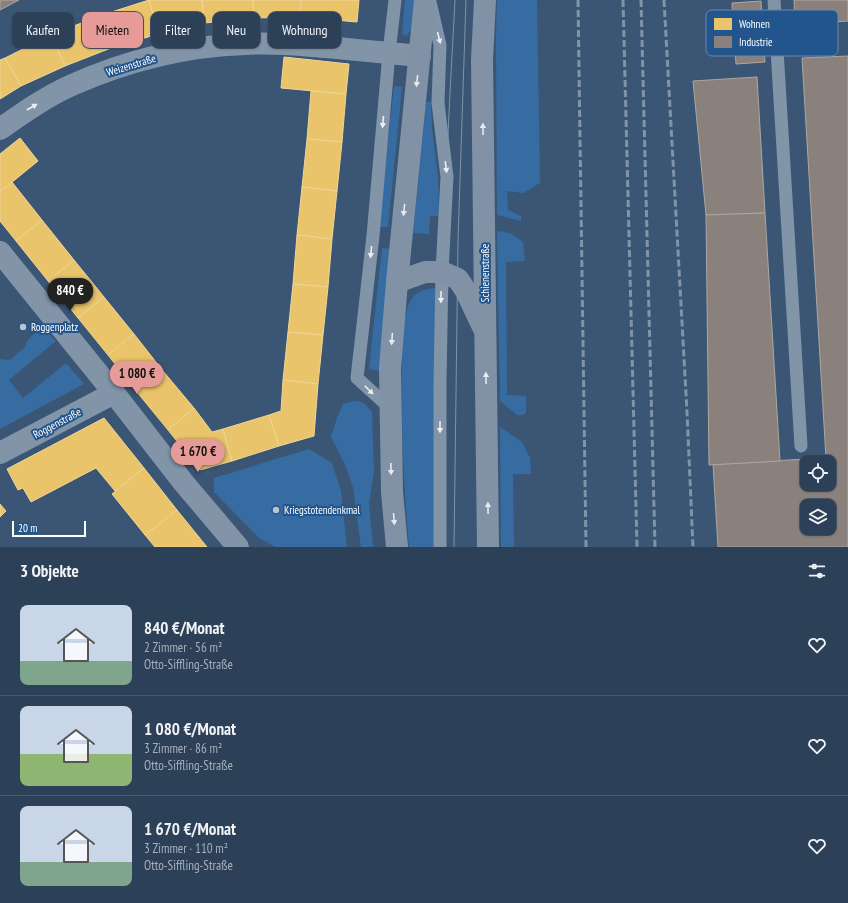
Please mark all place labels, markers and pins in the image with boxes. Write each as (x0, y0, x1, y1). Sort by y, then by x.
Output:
pin: 840 € (42, 278, 98, 312)
place label: Roggenplatz (31, 320, 78, 334)
marker: Roggenplatz (18, 322, 28, 332)
pin: 1 080 € (100, 361, 174, 395)
pin: 1 670 € (161, 439, 235, 473)
place label: Kriegstotendenkmal (284, 503, 360, 517)
marker: Kriegstotendenkmal (271, 505, 281, 515)

